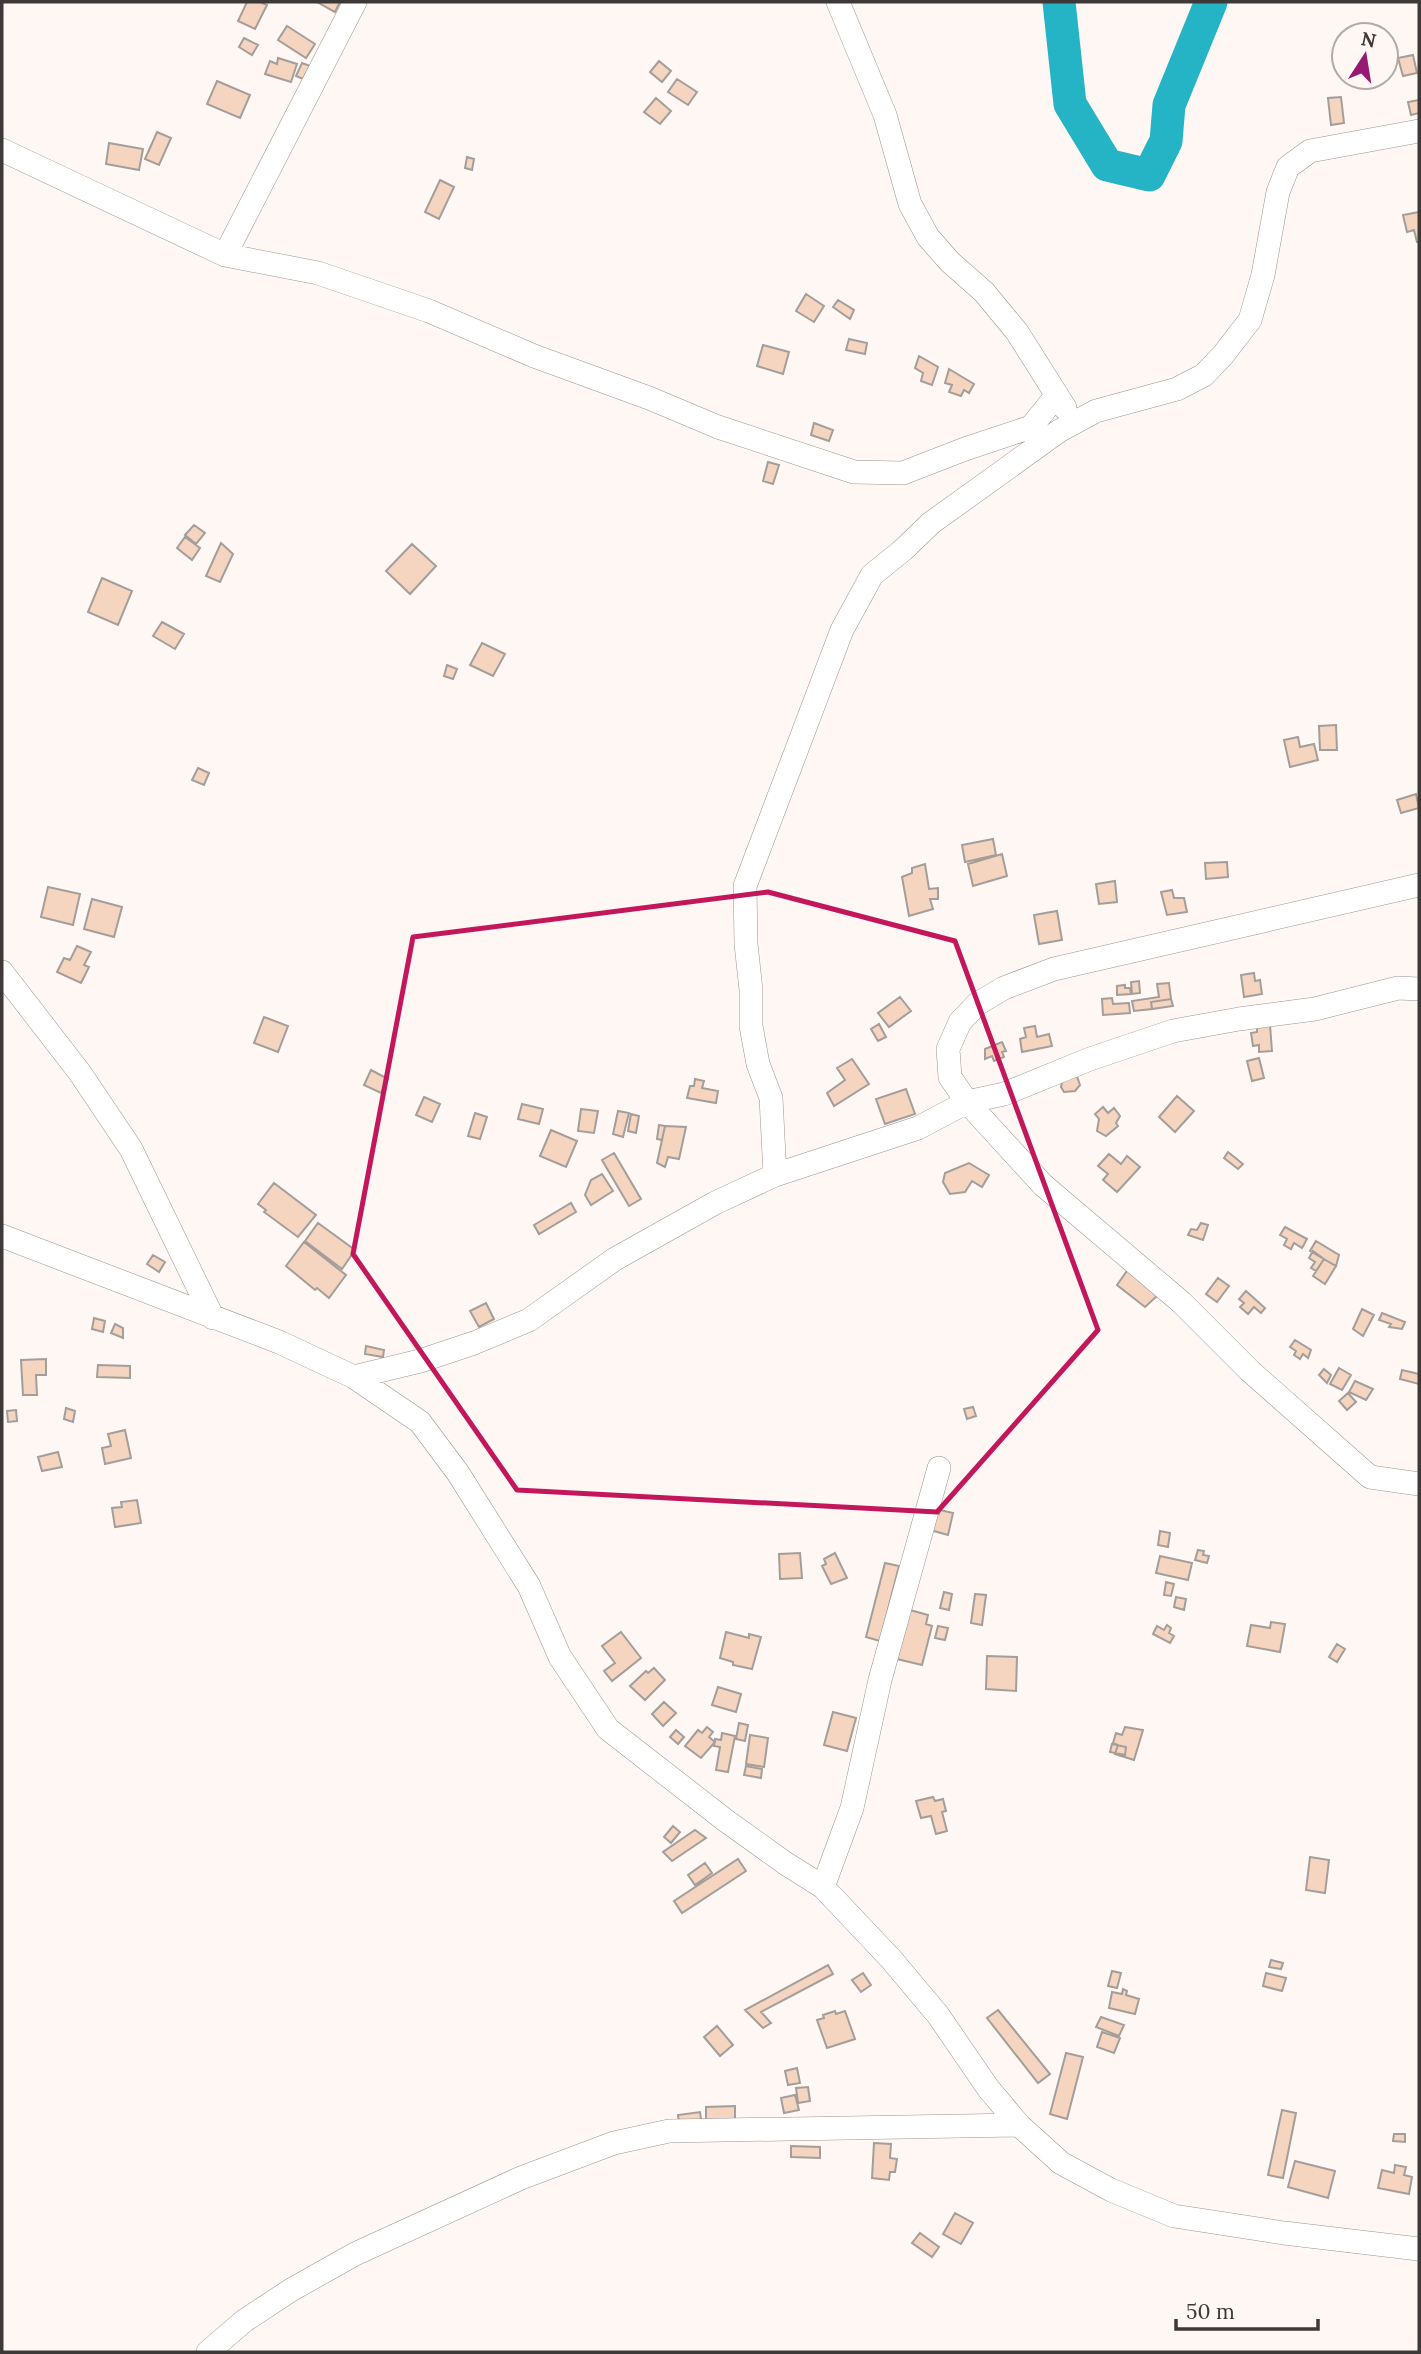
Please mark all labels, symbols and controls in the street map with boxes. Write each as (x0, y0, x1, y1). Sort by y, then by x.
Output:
north arrow (1330, 21, 1400, 91)
text: N (1359, 26, 1379, 53)
scale bar (1176, 2288, 1318, 2332)
text: 50 m (1186, 2298, 1235, 2325)

